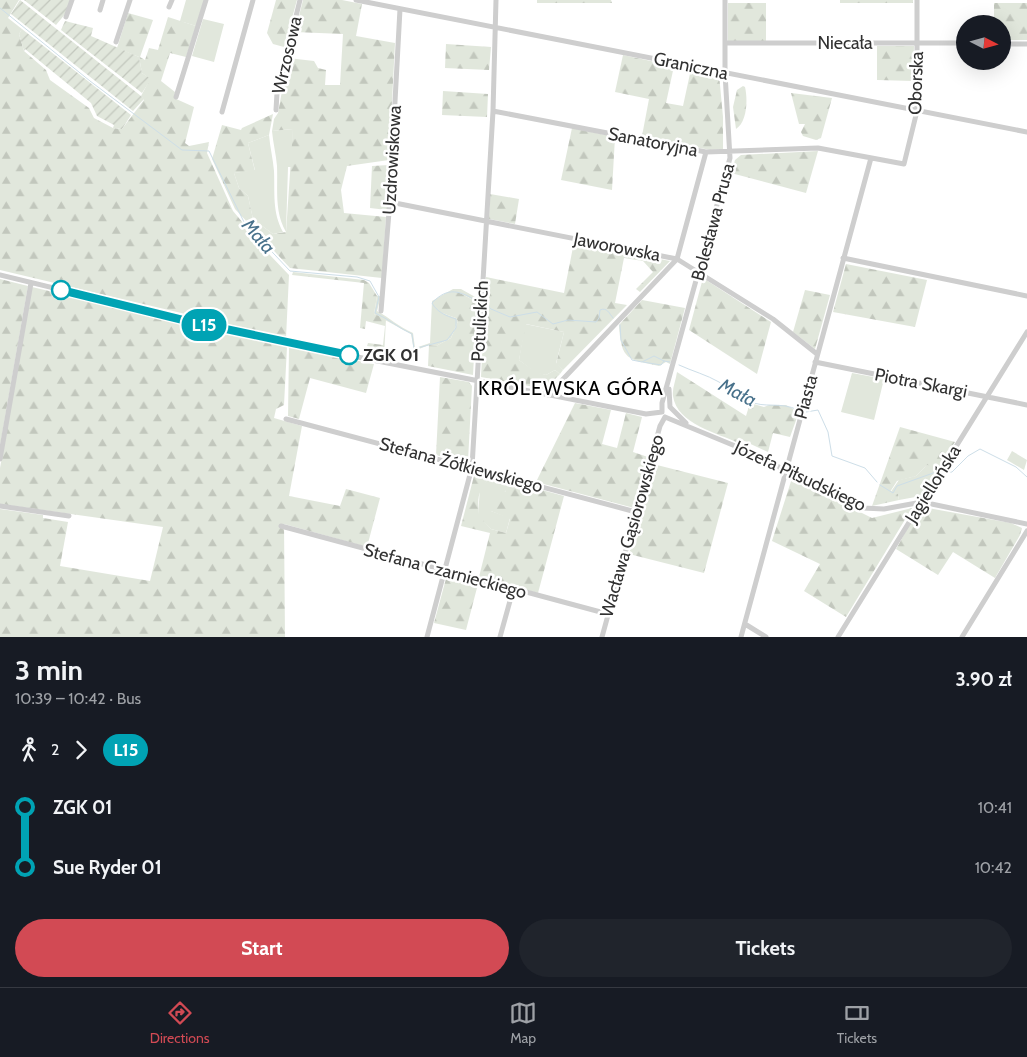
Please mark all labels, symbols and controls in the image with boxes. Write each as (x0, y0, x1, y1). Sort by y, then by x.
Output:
street label: Wrzosowa (267, 14, 307, 96)
north arrow (956, 15, 1011, 70)
map controls (956, 15, 1011, 70)
street label: Niecała (817, 32, 873, 54)
street label: Graniczna (652, 47, 731, 85)
street label: Oborska (904, 51, 928, 115)
street label: Uzdrowiskowa (378, 104, 406, 215)
street label: Sanatoryjna (606, 123, 700, 162)
street label: Bolesława Prusa (687, 160, 739, 283)
water label: Mała (236, 213, 280, 259)
street label: Jaworowska (571, 228, 663, 266)
unlabelled marker (51, 280, 71, 300)
street label: Potulickich (467, 280, 493, 362)
line badge: L15 (175, 309, 233, 341)
text: L15 (191, 314, 217, 336)
place label: ZGK 01 (363, 344, 419, 366)
marker: ZGK 01 (339, 345, 359, 365)
street label: Piotra Skargi (873, 363, 969, 403)
street label: Piasta (790, 372, 823, 421)
water label: Mała (714, 373, 760, 412)
district label: KRÓLEWSKA GÓRA (478, 376, 664, 400)
street label: Wacława Gąsiorowskiego (595, 432, 669, 620)
street label: Stefana Żółkiewskiego (377, 433, 545, 497)
street label: Józefa Piłsudskiego (730, 435, 869, 516)
street label: Jagiellońska (900, 441, 966, 528)
street label: Stefana Czarnieckiego (361, 539, 529, 603)
text: 3 min (15, 653, 83, 687)
text: 3.90 zł (956, 668, 1012, 691)
text: 10:39 – 10:42 · Bus (15, 689, 141, 708)
icon: walk (15, 736, 43, 764)
icon: forward (67, 736, 95, 764)
text: L15 (113, 739, 138, 761)
text: 2 (51, 740, 59, 759)
text: ZGK 01 (53, 796, 112, 819)
text: 10:41 (978, 798, 1012, 817)
text: Sue Ryder 01 (53, 856, 162, 879)
text: 10:42 (975, 858, 1012, 877)
button: Start (15, 919, 509, 977)
button: Tickets (519, 919, 1012, 977)
tab: Directions (150, 999, 210, 1047)
tab: Map (509, 999, 537, 1047)
tab: Tickets (837, 999, 877, 1047)

